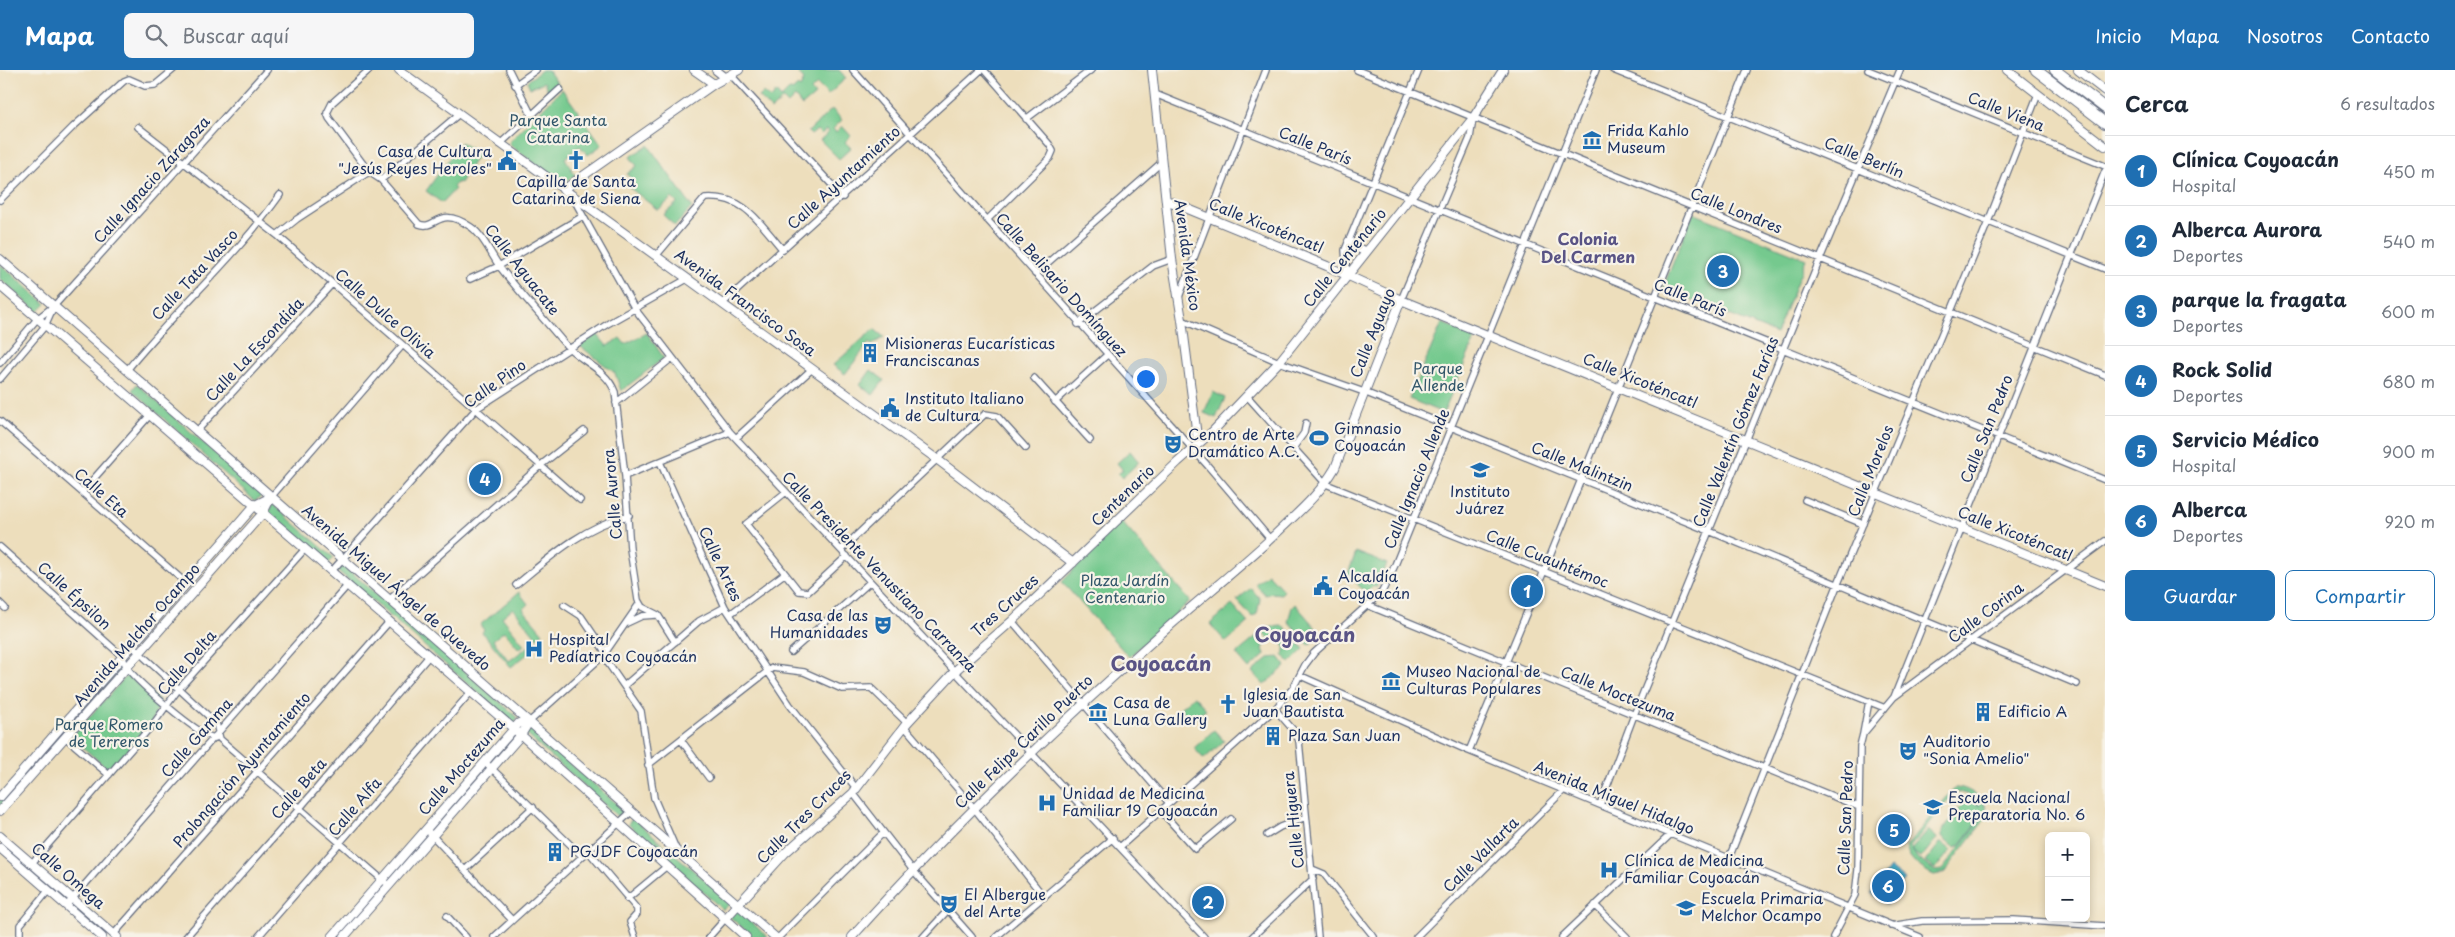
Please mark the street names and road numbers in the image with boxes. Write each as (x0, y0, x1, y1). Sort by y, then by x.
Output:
street label: Calle Viena (1965, 85, 2049, 137)
street label: Calle Ignacio Zaragoza (87, 110, 215, 248)
street label: Calle Ayuntamiento (781, 120, 905, 234)
street label: Calle París (1276, 120, 1356, 170)
street label: Calle Berlín (1821, 130, 1908, 183)
street label: Calle Londres (1687, 181, 1786, 239)
street label: Calle Xicoténcatl (1206, 191, 1327, 258)
street label: Avenida México (1169, 197, 1208, 312)
street label: Calle Centenario (1297, 202, 1391, 312)
street label: Calle Belisario Domínguez (991, 207, 1133, 361)
street label: Calle Aguacate (480, 219, 566, 320)
street label: Calle Tata Vasco (145, 223, 243, 325)
street label: Avenida Francisco Sosa (670, 242, 822, 362)
street label: Calle Dulce Olivia (330, 263, 442, 364)
street label: Calle París (1651, 272, 1731, 322)
street label: Calle Aguayo (1343, 284, 1400, 381)
street label: Calle La Escondida (199, 291, 309, 406)
street label: Calle Valentín Gómez Farías (1686, 332, 1784, 530)
street label: Calle Xicoténcatl (1580, 346, 1701, 413)
street label: Calle Pino (458, 353, 530, 413)
street label: Calle San Pedro (1953, 371, 2018, 486)
street label: Calle Ignacio Allende (1377, 405, 1454, 552)
street label: Calle Morelos (1841, 421, 1899, 520)
street label: Calle Malintzin (1528, 435, 1637, 496)
street label: Calle Aurora (596, 447, 627, 540)
street label: Centenario (1085, 459, 1159, 531)
street label: Calle Eta (70, 462, 135, 522)
street label: Calle Presidente Venustiano Carranza (777, 465, 983, 677)
street label: Avenida Miguel Ángel de Quevedo (297, 498, 497, 676)
street label: Calle Xicoténcatl (1955, 499, 2076, 566)
street label: Calle Artes (694, 522, 749, 605)
street label: Calle Cuauhtémoc (1483, 523, 1612, 593)
street label: Calle Épsilon (33, 555, 117, 634)
street label: Avenida Melchor Ocampo (67, 557, 205, 711)
street label: Tres Cruces (965, 568, 1043, 642)
street label: Calle Corina (1942, 575, 2028, 648)
street label: Calle Delta (151, 624, 221, 700)
street label: Calle Moctezuma (1557, 659, 1680, 726)
street label: Calle Felipe Carillo Puerto (949, 668, 1097, 813)
street label: Prolongación Ayuntamiento (167, 686, 315, 852)
street label: Calle Gamma (155, 692, 238, 782)
street label: Calle Moctezuma (412, 712, 510, 820)
street label: Calle Beta (265, 752, 332, 824)
street label: Avenida Miguel Hidalgo (1531, 754, 1698, 839)
street label: Calle San Pedro (1831, 760, 1858, 876)
street label: Calle Tres Cruces (750, 763, 855, 868)
street label: Calle Higuera (1276, 770, 1309, 870)
street label: Calle Alfa (322, 771, 387, 841)
street label: Calle Vallarta (1437, 810, 1524, 897)
street label: Calle Omega (27, 836, 112, 914)

